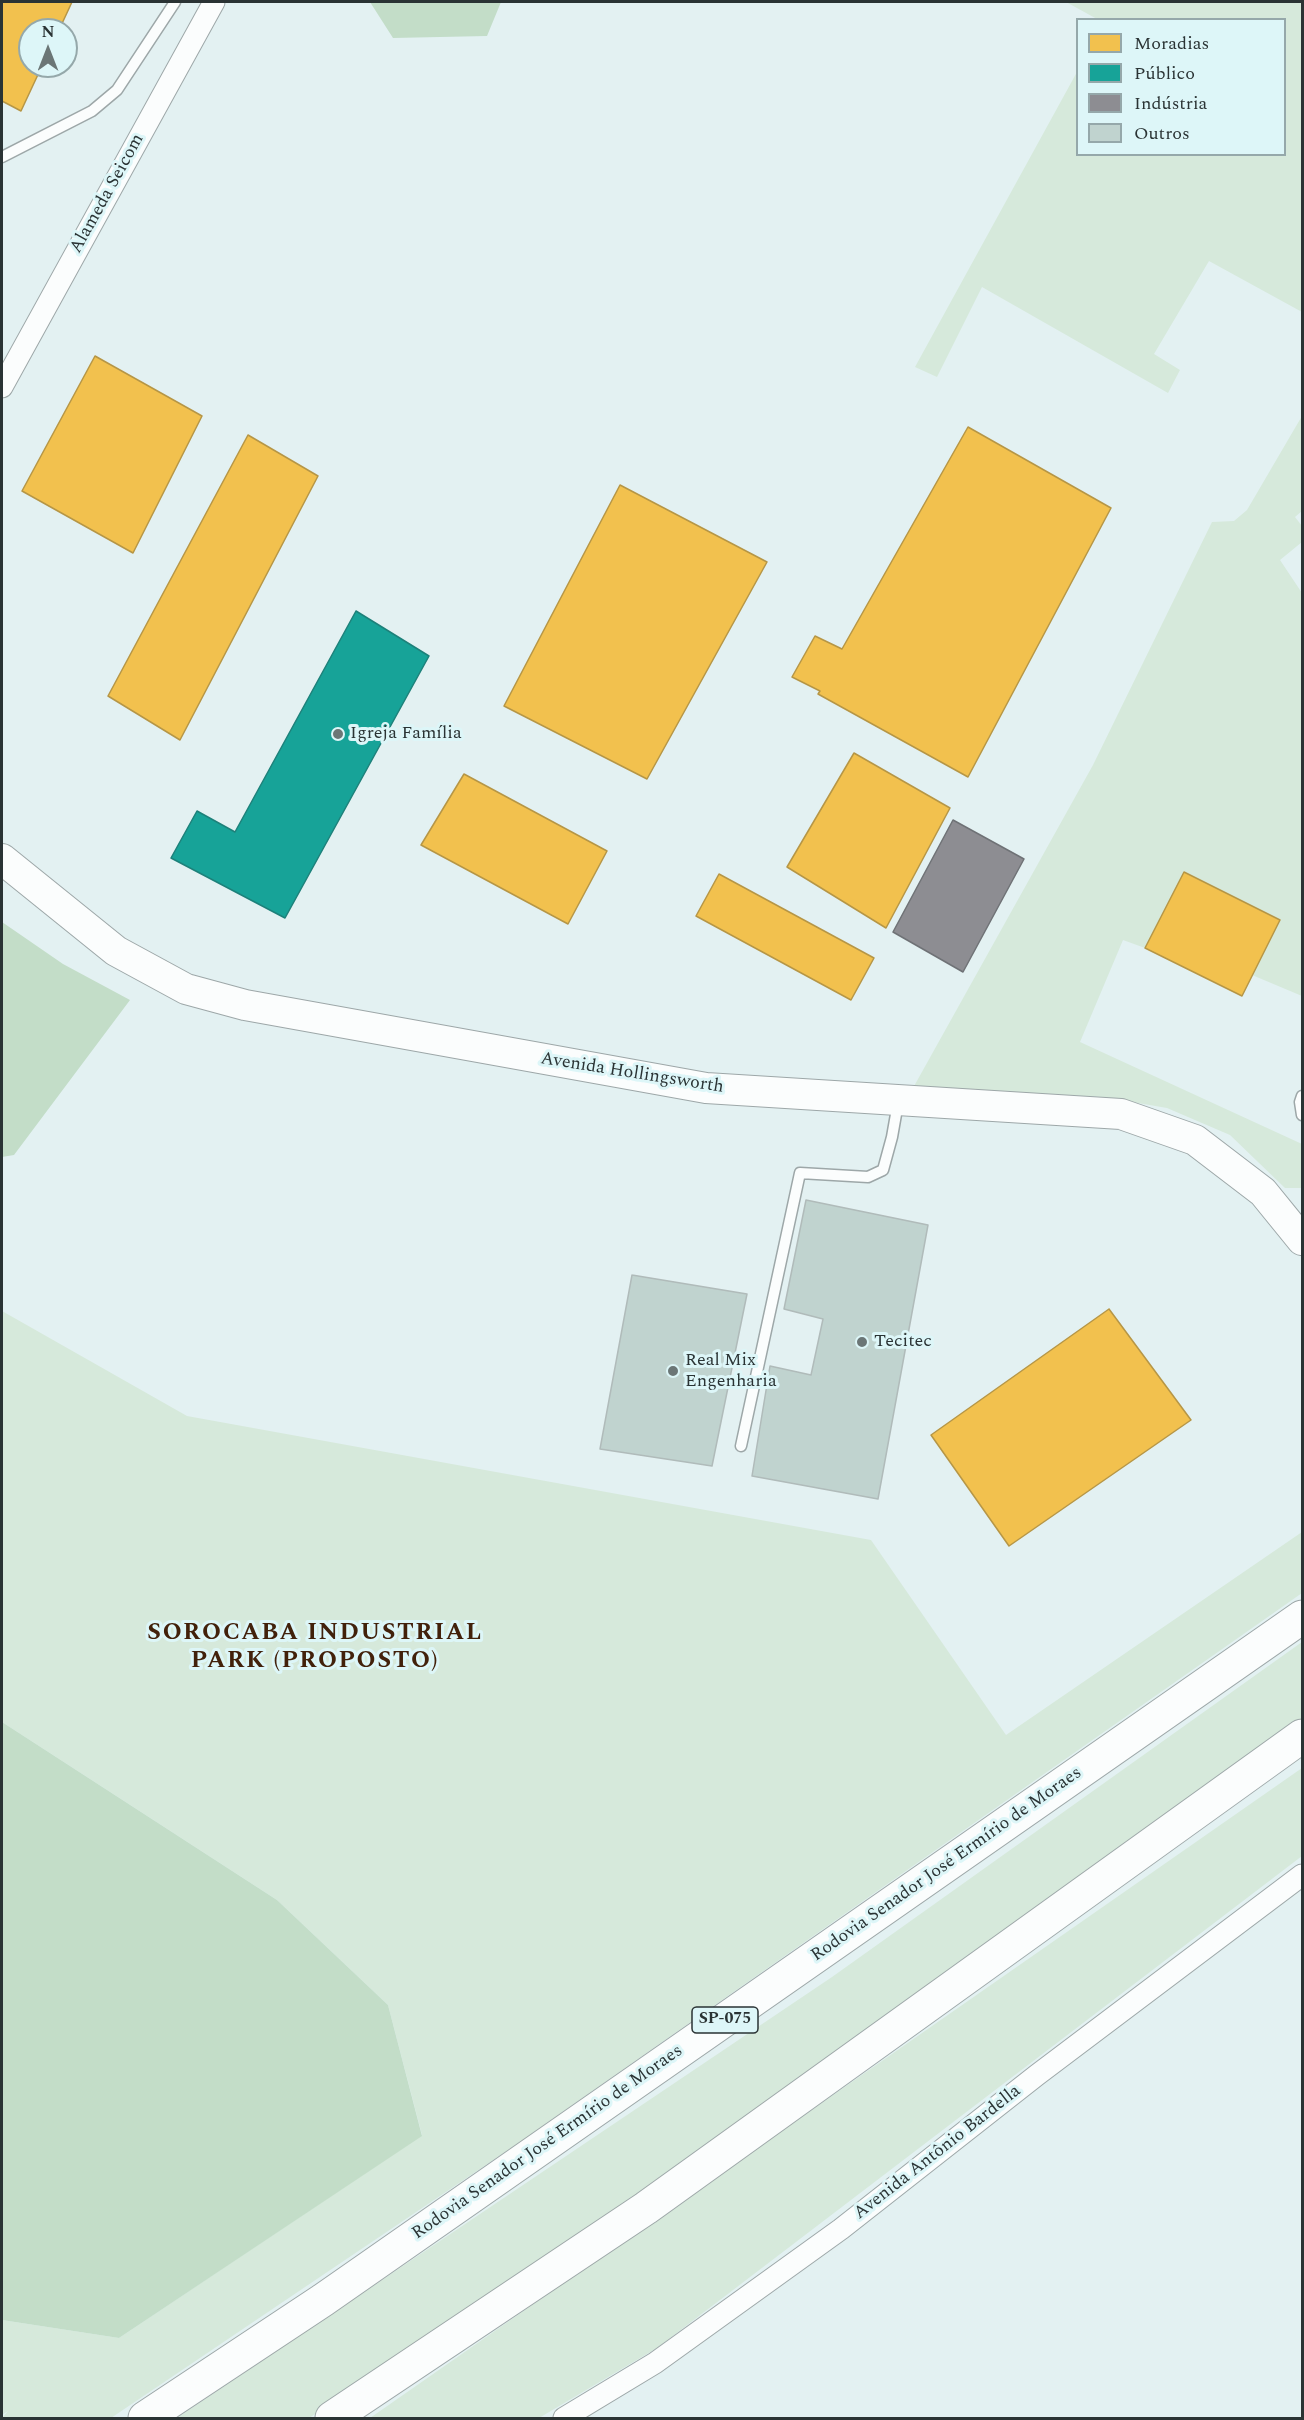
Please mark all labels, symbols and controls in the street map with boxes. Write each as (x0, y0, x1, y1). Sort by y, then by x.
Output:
north arrow (18, 18, 78, 78)
legend (1076, 18, 1286, 156)
text: N (41, 20, 55, 44)
text: Moradias (1134, 30, 1209, 57)
text: Público (1134, 60, 1195, 87)
text: Indústria (1134, 90, 1207, 117)
text: Outros (1134, 120, 1190, 147)
street label: Alameda Seicom (66, 131, 150, 257)
place label: Igreja Família (350, 723, 462, 745)
marker: Igreja Família (331, 727, 345, 741)
street label: Avenida Hollingsworth (539, 1049, 725, 1099)
place label: Tecitec (874, 1331, 932, 1353)
marker: Tecitec (855, 1335, 869, 1349)
place label: Real Mix Engenharia (685, 1350, 777, 1392)
marker: Real Mix Engenharia (666, 1364, 680, 1378)
district label: SOROCABA INDUSTRIAL PARK (PROPOSTO) (147, 1620, 483, 1676)
street label: Rodovia Senador José Ermírio de Moraes (808, 1763, 1086, 1967)
road number: SP-075 (692, 2007, 758, 2033)
street label: Rodovia Senador José Ermírio de Moraes (409, 2041, 687, 2245)
street label: Avenida Antônio Bardella (850, 2081, 1026, 2225)

